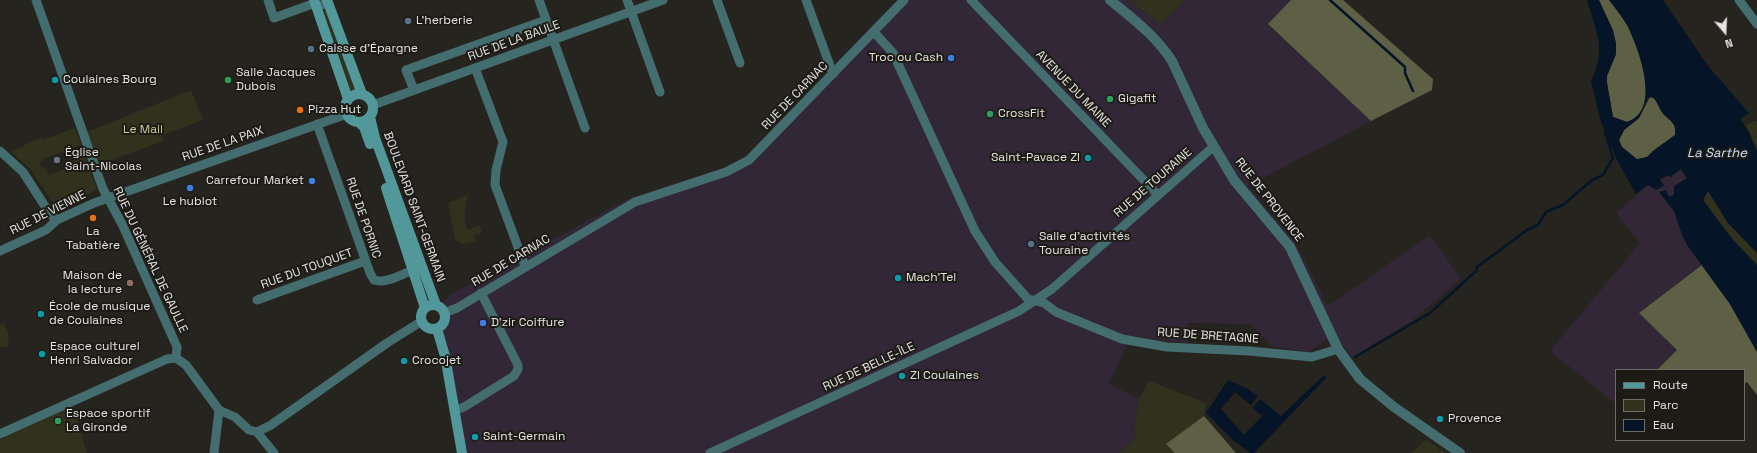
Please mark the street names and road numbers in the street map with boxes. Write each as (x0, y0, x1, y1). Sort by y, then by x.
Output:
street label: RUE DE LA BAULE (466, 18, 562, 64)
street label: AVENUE DU MAINE (1033, 47, 1113, 131)
street label: RUE DE CARNAC (759, 59, 831, 133)
street label: RUE DE LA PAIX (180, 123, 266, 165)
street label: BOULEVARD SAINT-GERMAIN (380, 130, 448, 284)
street label: RUE DE TOURAINE (1111, 145, 1195, 221)
street label: RUE DE PROVENCE (1232, 155, 1306, 245)
street label: RUE DE PORNIC (342, 176, 384, 260)
street label: RUE DU GÉNÉRAL DE GAULLE (110, 185, 190, 335)
street label: RUE DE VIENNE (8, 188, 88, 238)
street label: RUE DE CARNAC (469, 232, 553, 290)
street label: RUE DU TOUQUET (259, 246, 355, 292)
street label: RUE DE BRETAGNE (1157, 325, 1259, 347)
street label: RUE DE BELLE-ÎLE (821, 339, 917, 395)

